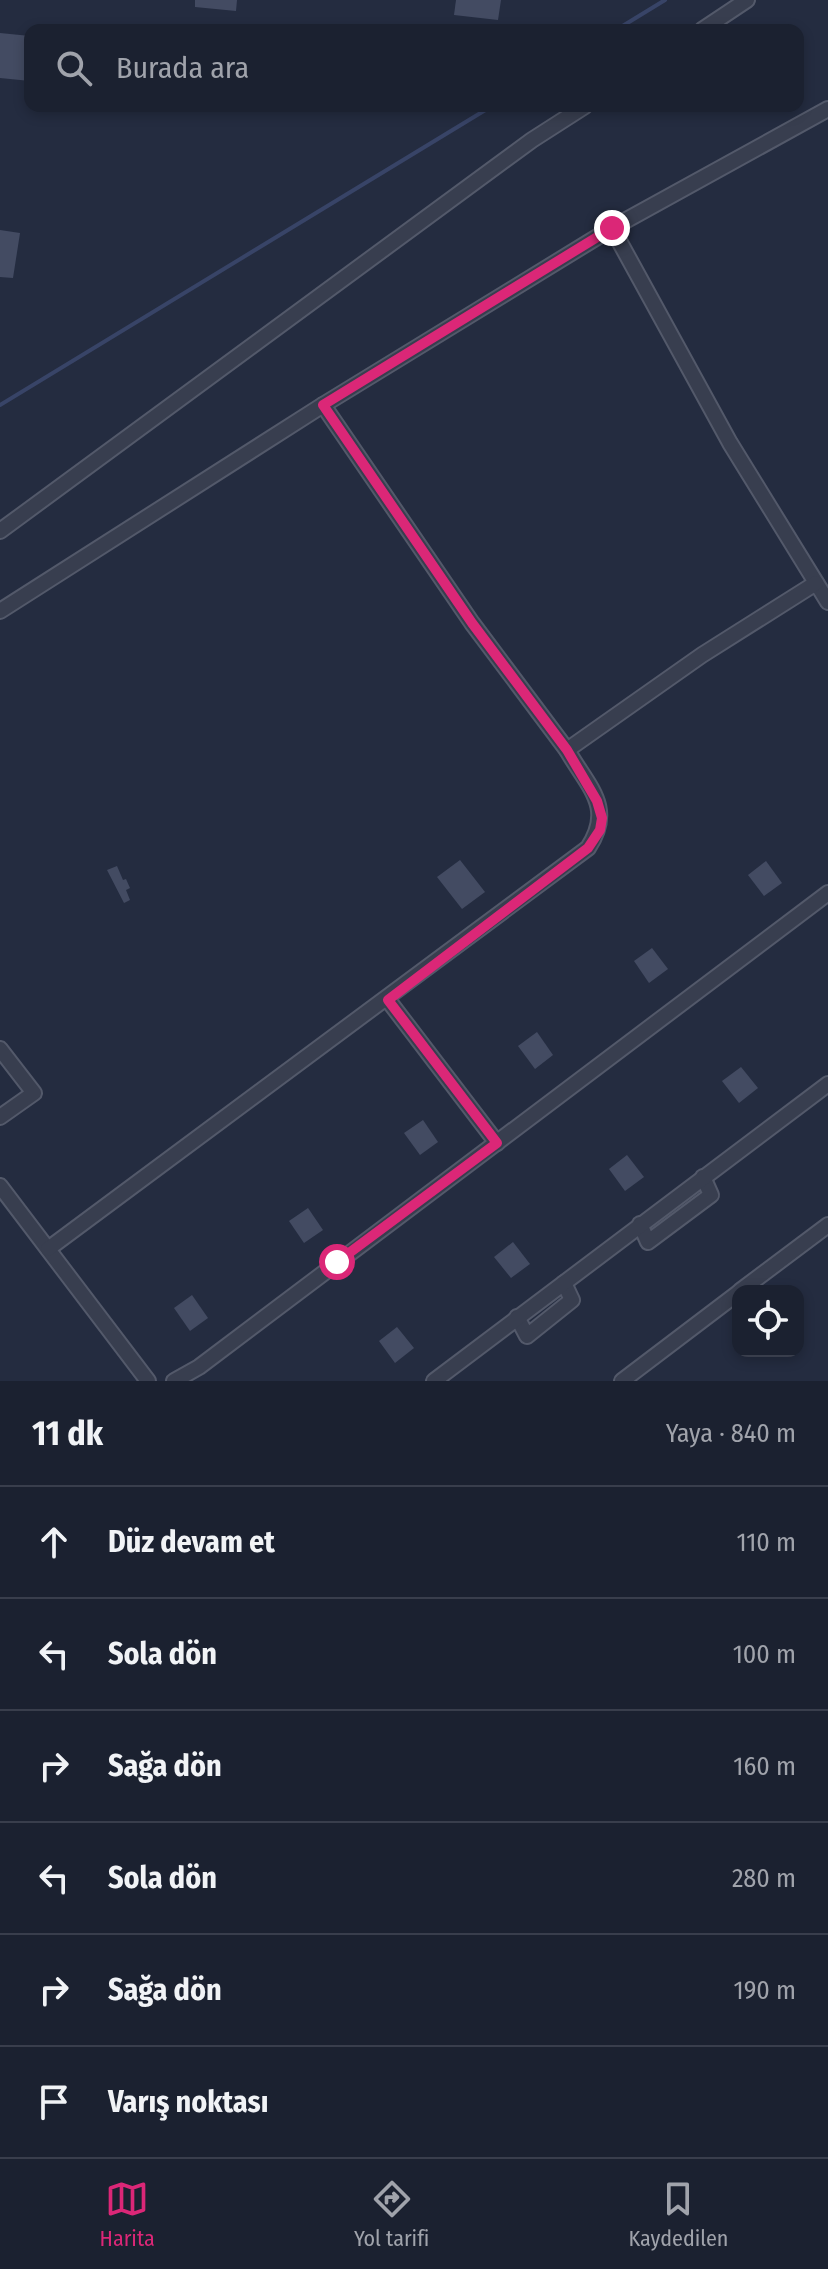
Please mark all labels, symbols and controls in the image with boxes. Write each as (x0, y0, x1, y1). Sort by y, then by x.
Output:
search box (24, 24, 804, 112)
icon: search (52, 46, 96, 90)
text: Burada ara (116, 50, 249, 86)
route end (594, 210, 630, 246)
route start (319, 1244, 355, 1280)
map controls (732, 1285, 804, 1357)
button: locate (732, 1285, 804, 1357)
text: 11 dk (32, 1413, 103, 1454)
text: Yaya · 840 m (666, 1418, 796, 1449)
icon: ahead (32, 1520, 76, 1564)
text: Düz devam et (108, 1524, 275, 1560)
text: 110 m (736, 1527, 796, 1558)
icon: left (32, 1632, 76, 1676)
text: Sola dön (108, 1636, 217, 1672)
text: 100 m (733, 1639, 796, 1670)
icon: right (32, 1744, 76, 1788)
text: Sağa dön (108, 1748, 222, 1784)
text: 160 m (733, 1751, 796, 1782)
icon: left (32, 1856, 76, 1900)
text: Sola dön (108, 1860, 217, 1896)
text: 280 m (732, 1863, 796, 1894)
icon: right (32, 1968, 76, 2012)
text: Sağa dön (108, 1972, 222, 2008)
text: 190 m (734, 1975, 796, 2006)
icon: arrive (32, 2080, 76, 2124)
text: Varış noktası (108, 2084, 269, 2120)
tab: Harita (100, 2177, 155, 2252)
tab: Yol tarifi (354, 2177, 429, 2252)
tab: Kaydedilen (629, 2177, 728, 2252)

